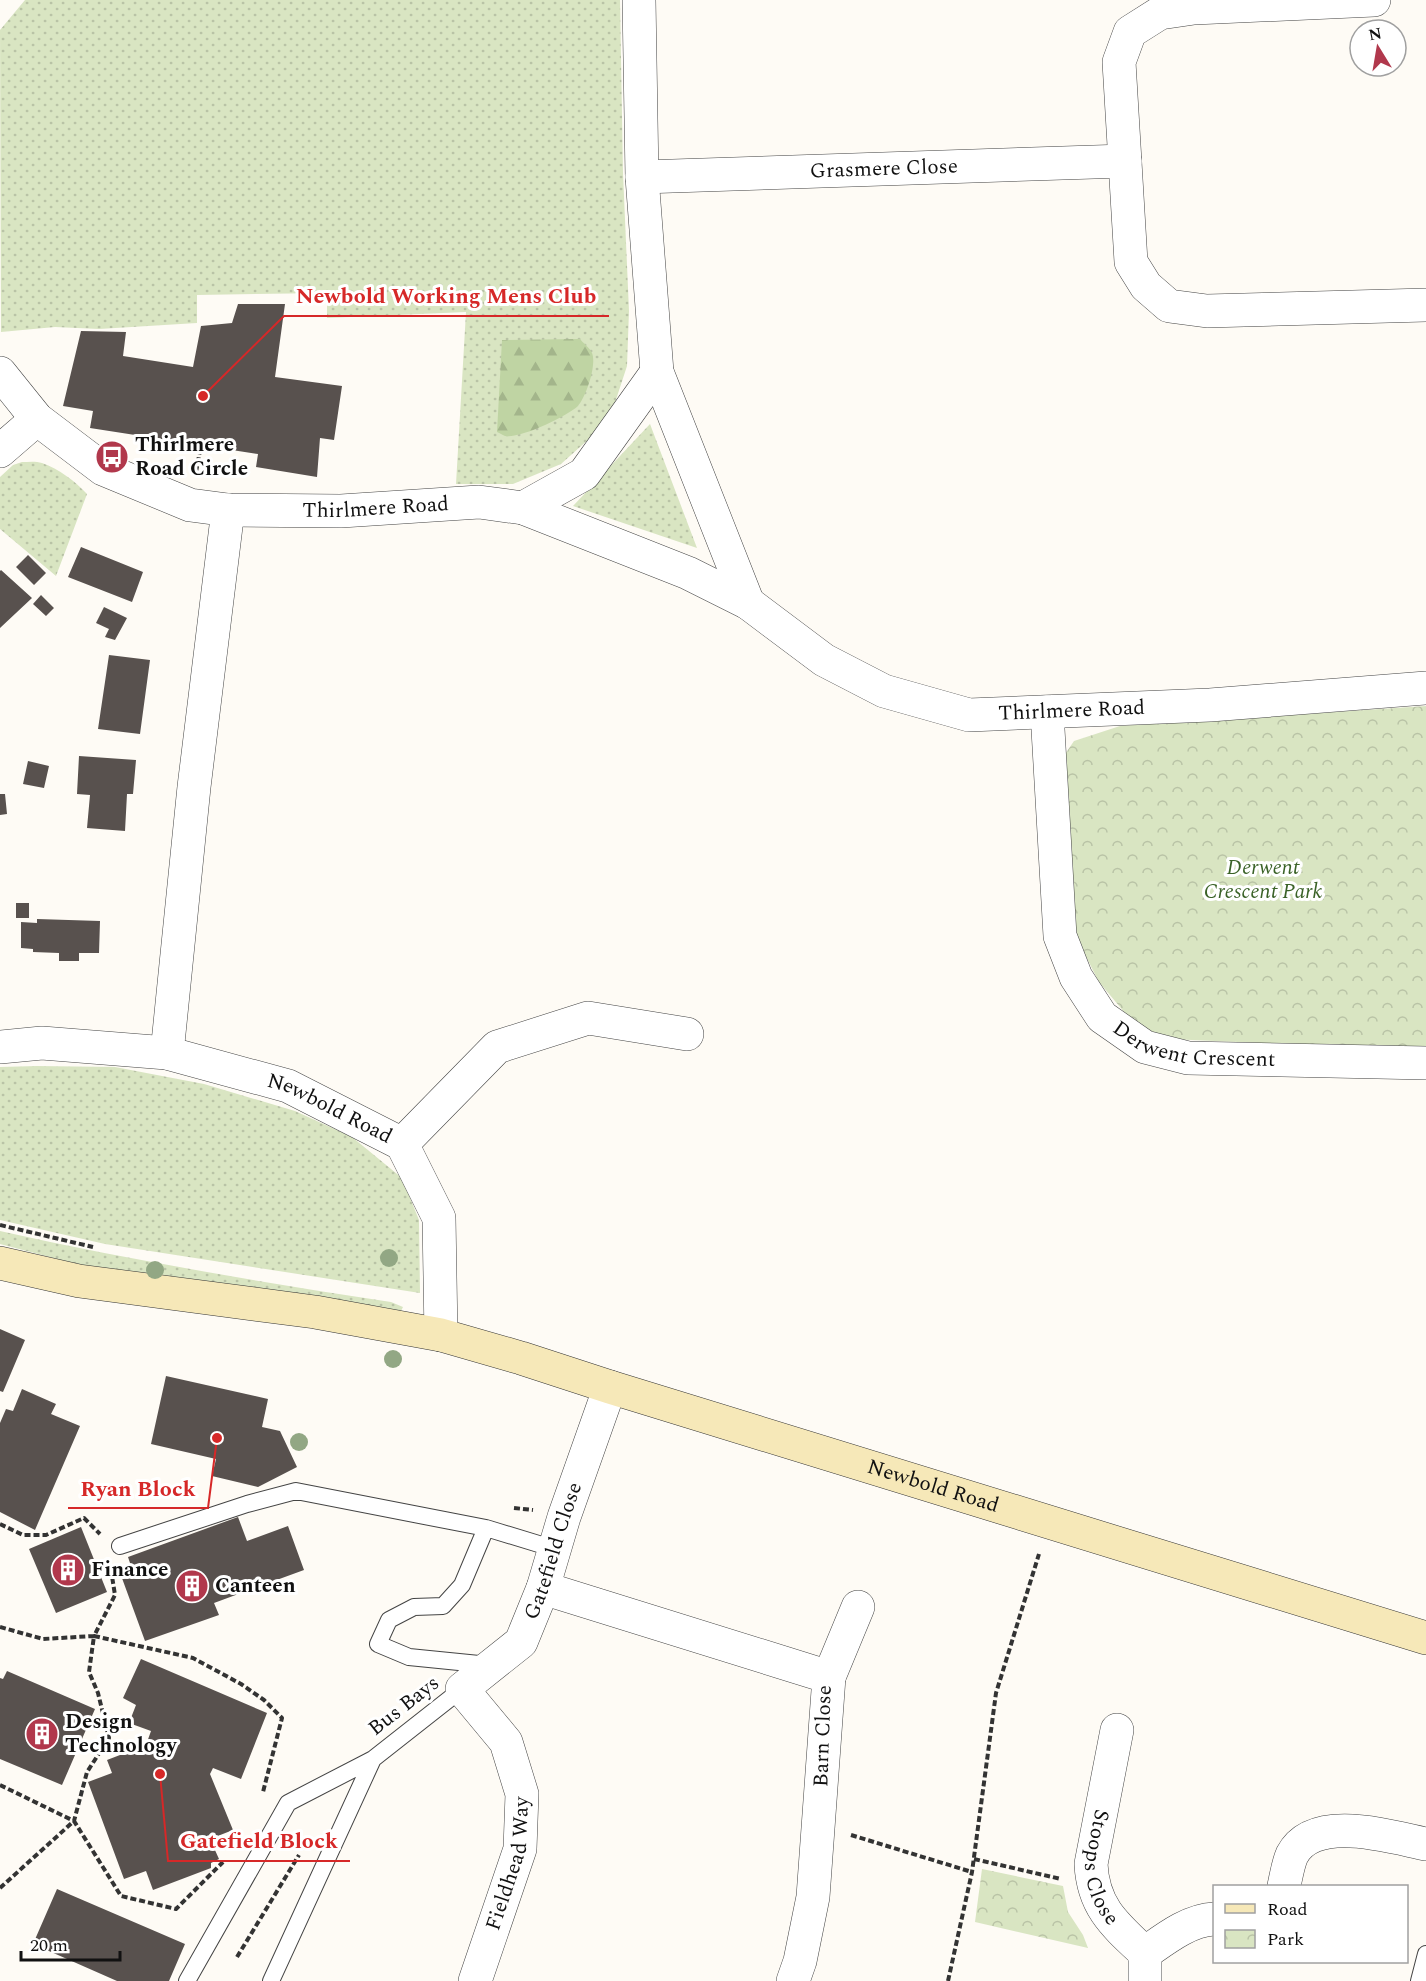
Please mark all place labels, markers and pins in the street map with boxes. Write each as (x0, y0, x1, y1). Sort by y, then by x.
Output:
callout: Newbold Working Mens Club (284, 276, 609, 316)
place label: Thirlmere Road Circle (135, 429, 248, 485)
bus stop icon: Thirlmere Road Circle (94, 439, 130, 475)
callout: Ryan Block (68, 1468, 208, 1508)
building icon: Finance (50, 1552, 86, 1588)
place label: Finance (91, 1554, 168, 1586)
building icon: Canteen (174, 1568, 210, 1604)
place label: Canteen (215, 1570, 296, 1602)
place label: Design Technology (65, 1706, 177, 1762)
building icon: Design Technology (24, 1716, 60, 1752)
callout: Gatefield Block (168, 1821, 350, 1861)

